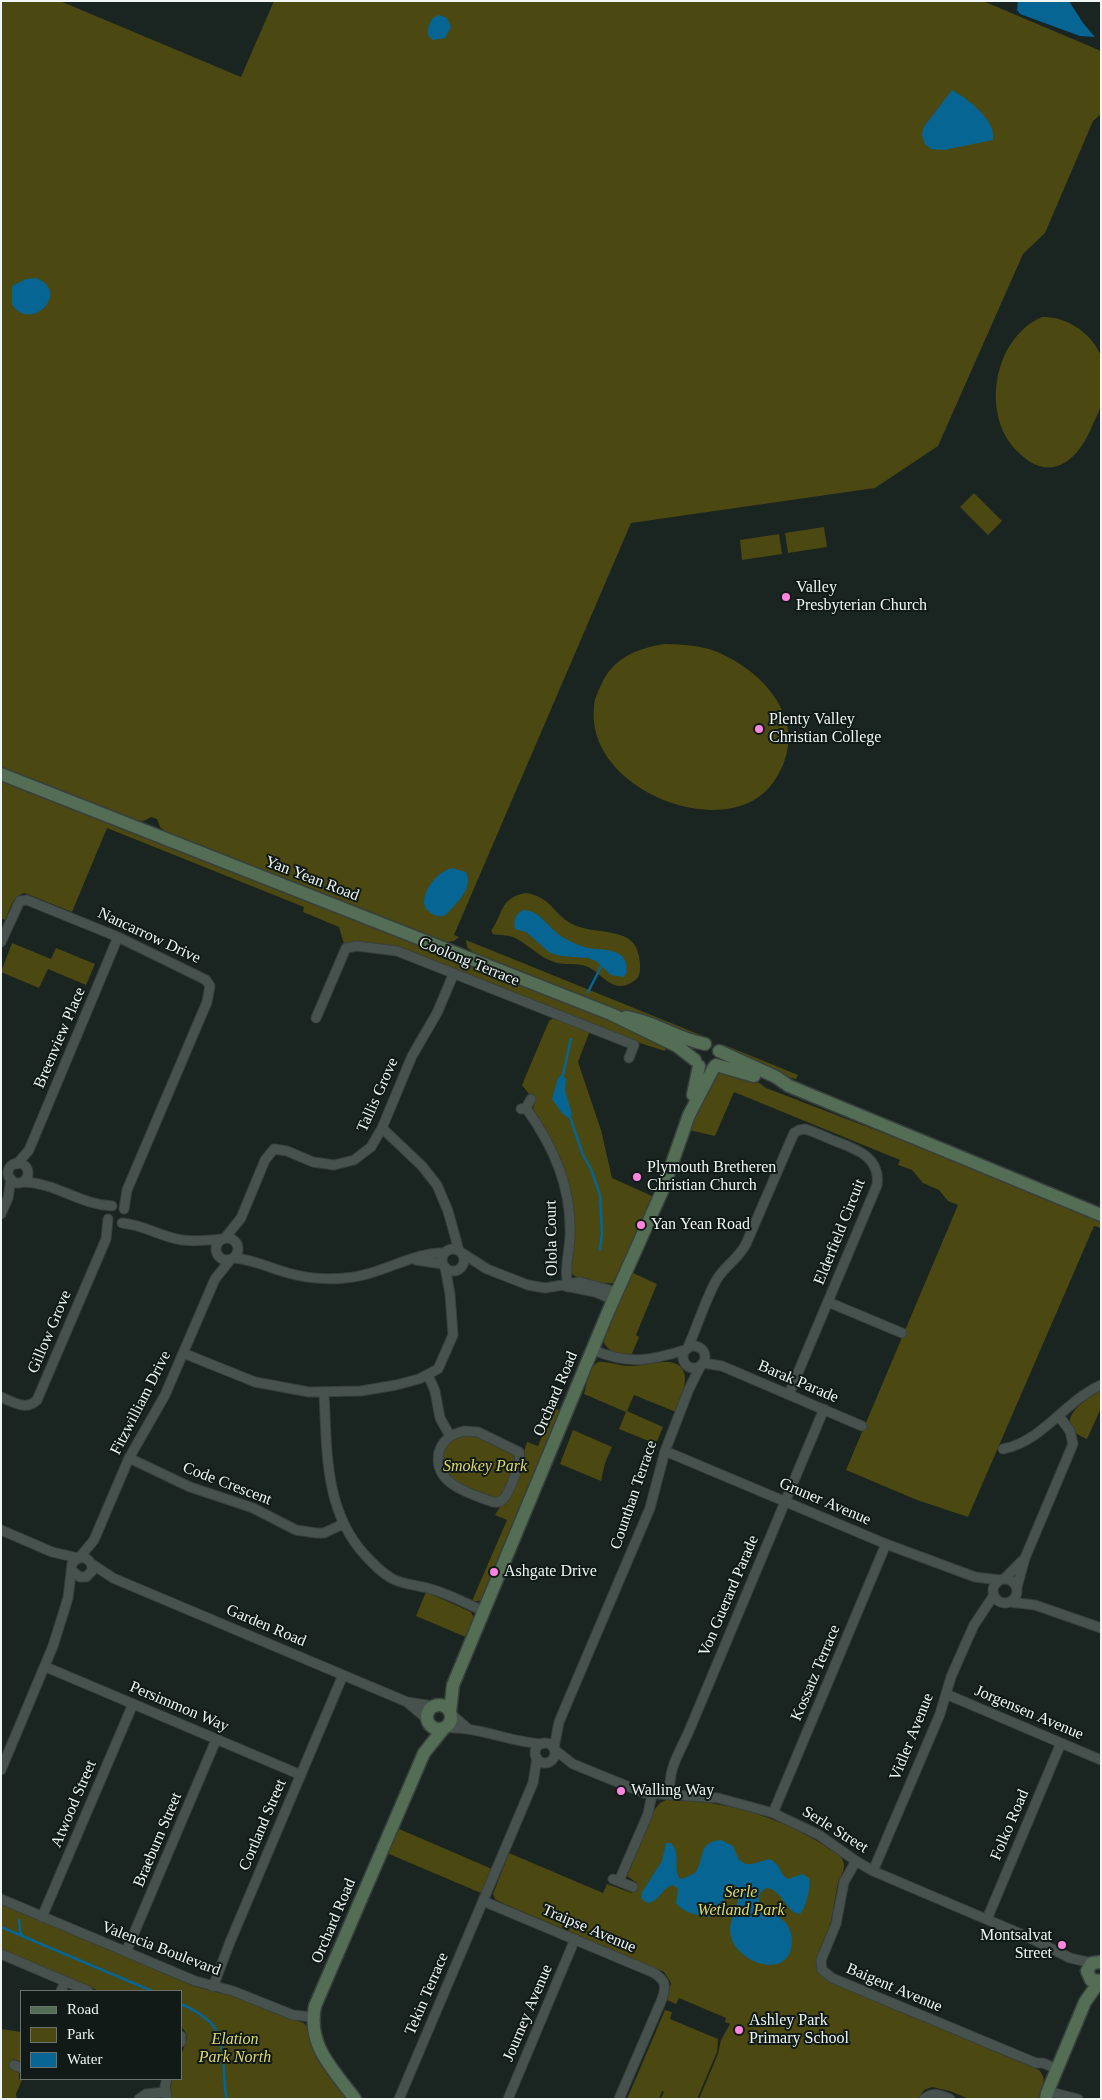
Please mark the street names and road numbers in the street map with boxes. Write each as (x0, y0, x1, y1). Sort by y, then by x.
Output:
street label: Yan Yean Road (262, 852, 362, 906)
street label: Nancarrow Drive (94, 904, 204, 968)
street label: Coolong Terrace (416, 933, 522, 991)
street label: Breenview Place (30, 985, 90, 1091)
street label: Tallis Grove (353, 1055, 403, 1135)
street label: Elderfield Circuit (810, 1176, 870, 1288)
street label: Olola Court (542, 1200, 562, 1276)
street label: Gillow Grove (24, 1288, 76, 1376)
street label: Fitzwilliam Drive (107, 1348, 175, 1458)
street label: Orchard Road (530, 1349, 582, 1439)
street label: Barak Parade (755, 1356, 841, 1408)
street label: Counthan Terrace (606, 1438, 662, 1552)
street label: Code Crescent (180, 1458, 274, 1510)
street label: Gruner Avenue (776, 1474, 874, 1530)
street label: Von Guerard Parade (695, 1533, 763, 1659)
street label: Garden Road (223, 1601, 309, 1651)
street label: Kossatz Terrace (787, 1622, 845, 1724)
street label: Persimmon Way (127, 1677, 231, 1737)
street label: Jorgensen Avenue (972, 1681, 1086, 1745)
street label: Vidler Avenue (886, 1691, 938, 1783)
street label: Atwood Street (47, 1758, 101, 1850)
street label: Cortland Street (235, 1776, 291, 1874)
street label: Folko Road (986, 1787, 1034, 1863)
street label: Braeburn Street (129, 1790, 187, 1890)
street label: Serle Street (798, 1802, 872, 1858)
street label: Orchard Road (308, 1876, 360, 1966)
street label: Traipse Avenue (539, 1901, 639, 1957)
street label: Valencia Boulevard (99, 1918, 223, 1980)
street label: Tekin Terrace (401, 1950, 453, 2038)
street label: Baigent Avenue (843, 1959, 945, 2017)
street label: Journey Avenue (499, 1962, 557, 2064)

